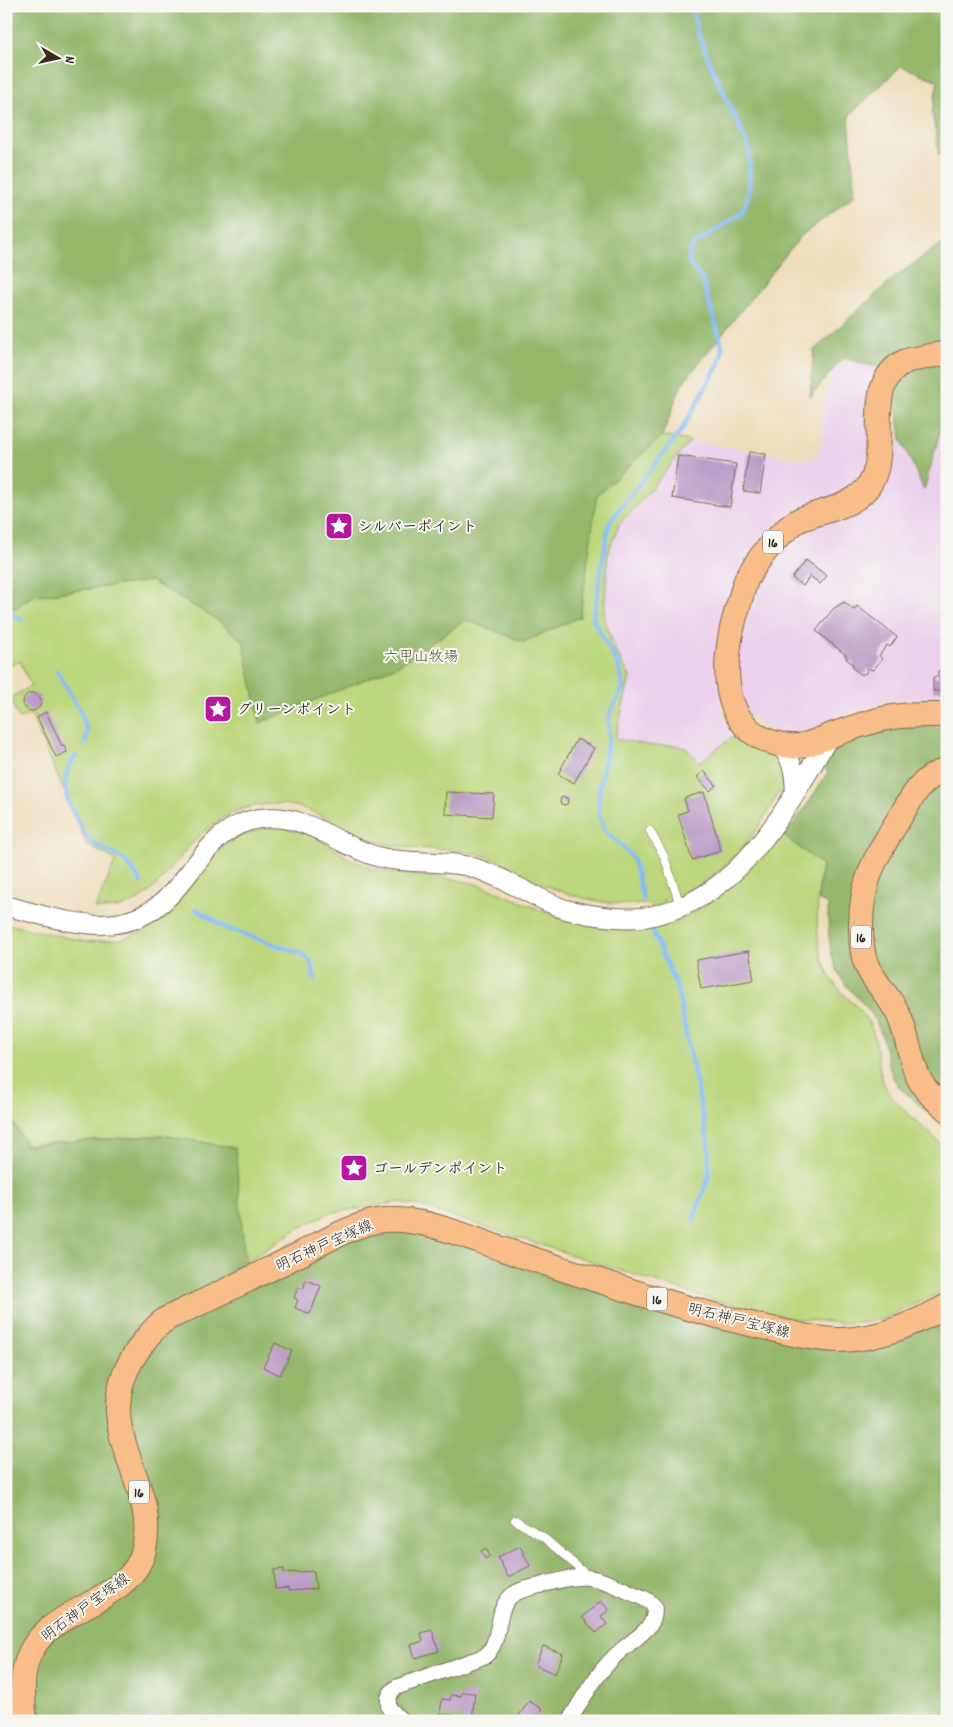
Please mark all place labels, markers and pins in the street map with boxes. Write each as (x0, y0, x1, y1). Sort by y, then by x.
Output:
place icon: シルバーポイント (324, 511, 354, 541)
place label: シルバーポイント (358, 517, 477, 539)
place icon: グリーンポイント (203, 694, 233, 724)
place label: グリーンポイント (237, 700, 356, 722)
place icon: ゴールデンポイント (339, 1153, 369, 1183)
place label: ゴールデンポイント (373, 1159, 507, 1181)

